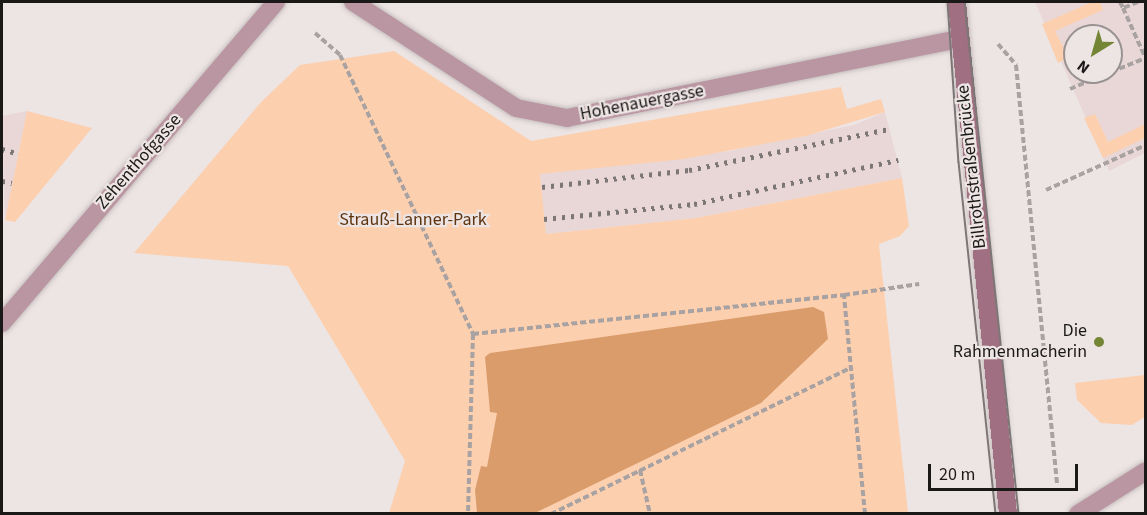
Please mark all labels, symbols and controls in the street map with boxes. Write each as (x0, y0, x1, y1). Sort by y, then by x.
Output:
north arrow (1063, 24, 1123, 84)
text: N (1073, 55, 1094, 79)
street label: Hohenauergasse (578, 80, 706, 126)
street label: Billrothstraßenbrücke (953, 84, 991, 250)
street label: Zehenthofgasse (92, 110, 186, 214)
park label: Strauß-Lanner-Park (339, 209, 487, 231)
place label: Die Rahmenmacherin (953, 321, 1087, 364)
marker: Die Rahmenmacherin (1092, 335, 1106, 349)
scale bar (931, 452, 1081, 490)
text: 20 m (939, 462, 975, 487)

